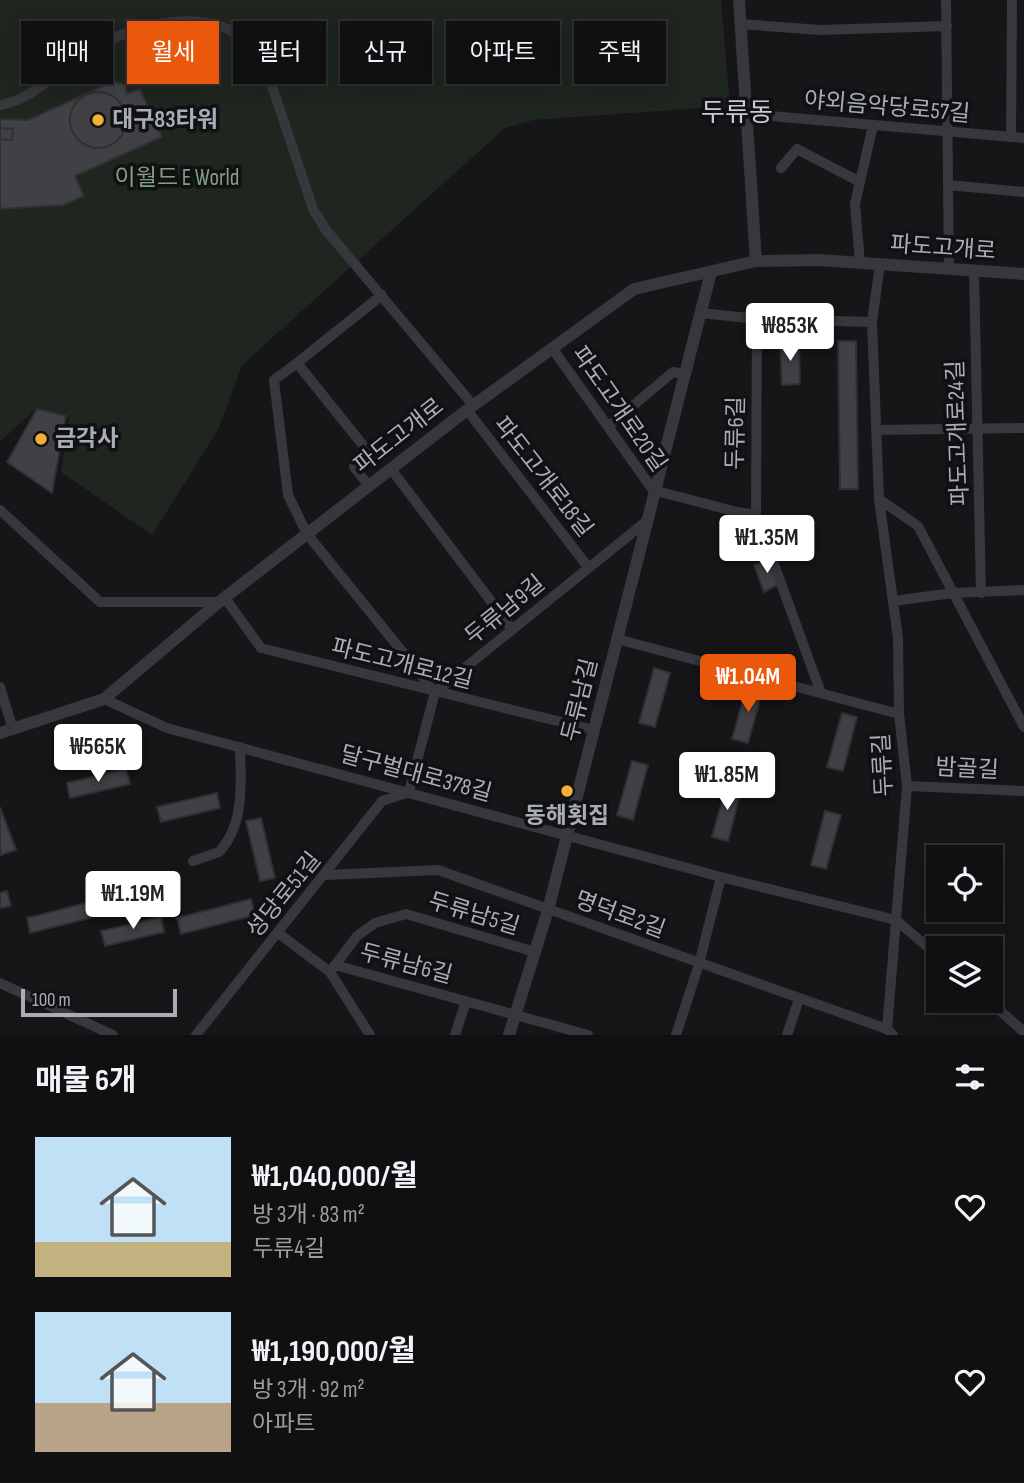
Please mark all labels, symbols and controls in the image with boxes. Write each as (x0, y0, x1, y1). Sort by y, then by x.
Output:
chip: 매매 (21, 21, 113, 84)
chip: 월세 (127, 21, 219, 84)
chip: 필터 (233, 21, 326, 84)
chip: 신규 (340, 21, 432, 84)
chip: 아파트 (446, 21, 560, 84)
chip: 주택 (574, 21, 666, 84)
street label: 야외음악당로57길 (803, 86, 971, 128)
district label: 두류동 (701, 98, 773, 129)
place label: 대구83타워 (112, 106, 218, 134)
marker: 대구83타워 (90, 112, 106, 128)
park label: 이월드 E World (115, 164, 239, 192)
street label: 파도고개로 (889, 230, 997, 266)
pin: ₩853K (741, 304, 839, 363)
text: ₩853K (762, 312, 818, 340)
street label: 파도고개로20길 (565, 341, 673, 477)
street label: 파도고개로24길 (941, 360, 975, 506)
street label: 파도고개로 (349, 392, 449, 480)
street label: 두류6길 (721, 396, 751, 470)
street label: 파도고개로18길 (487, 411, 599, 543)
place label: 금각사 (55, 425, 118, 453)
marker: 금각사 (33, 431, 49, 447)
pin: ₩1.35M (710, 516, 824, 575)
text: ₩1.35M (735, 524, 799, 552)
street label: 두류남9길 (459, 569, 551, 651)
street label: 파도고개로12길 (328, 633, 476, 695)
pin: ₩1.04M (691, 654, 805, 714)
street label: 두류남길 (556, 656, 604, 744)
text: ₩1.04M (716, 663, 780, 691)
pin: ₩565K (49, 724, 147, 784)
text: ₩565K (70, 733, 126, 761)
street label: 두류길 (867, 733, 899, 797)
street label: 달구벌대로378길 (337, 740, 495, 808)
pin: ₩1.85M (670, 752, 784, 812)
street label: 밤골길 (935, 753, 999, 785)
text: ₩1.85M (695, 761, 759, 789)
marker: 동해횟집 (559, 783, 575, 799)
place label: 동해횟집 (525, 802, 609, 830)
map controls (926, 845, 1003, 1013)
button: locate (926, 845, 1003, 922)
street label: 성당로51길 (241, 847, 327, 943)
pin: ₩1.19M (76, 872, 190, 931)
text: ₩1.19M (101, 880, 165, 908)
street label: 명덕로2길 (571, 886, 669, 944)
street label: 두류남5길 (425, 887, 523, 941)
button: layers (926, 936, 1003, 1013)
street label: 두류남6길 (357, 938, 455, 990)
scale bar (21, 986, 177, 1018)
text: 100 m (32, 989, 71, 1012)
icon: filters (951, 1058, 989, 1096)
text: 매물 6개 (35, 1063, 137, 1099)
text: ₩1,040,000/월 (252, 1159, 418, 1195)
icon: home (91, 1165, 175, 1249)
icon: heart (951, 1188, 989, 1226)
text: 방 3개 · 83 m² (252, 1201, 365, 1229)
text: 두류4길 (252, 1235, 325, 1263)
text: ₩1,190,000/월 (252, 1334, 416, 1370)
icon: home (91, 1340, 175, 1424)
icon: heart (951, 1363, 989, 1401)
text: 방 3개 · 92 m² (252, 1376, 365, 1404)
text: 아파트 (252, 1410, 315, 1438)

